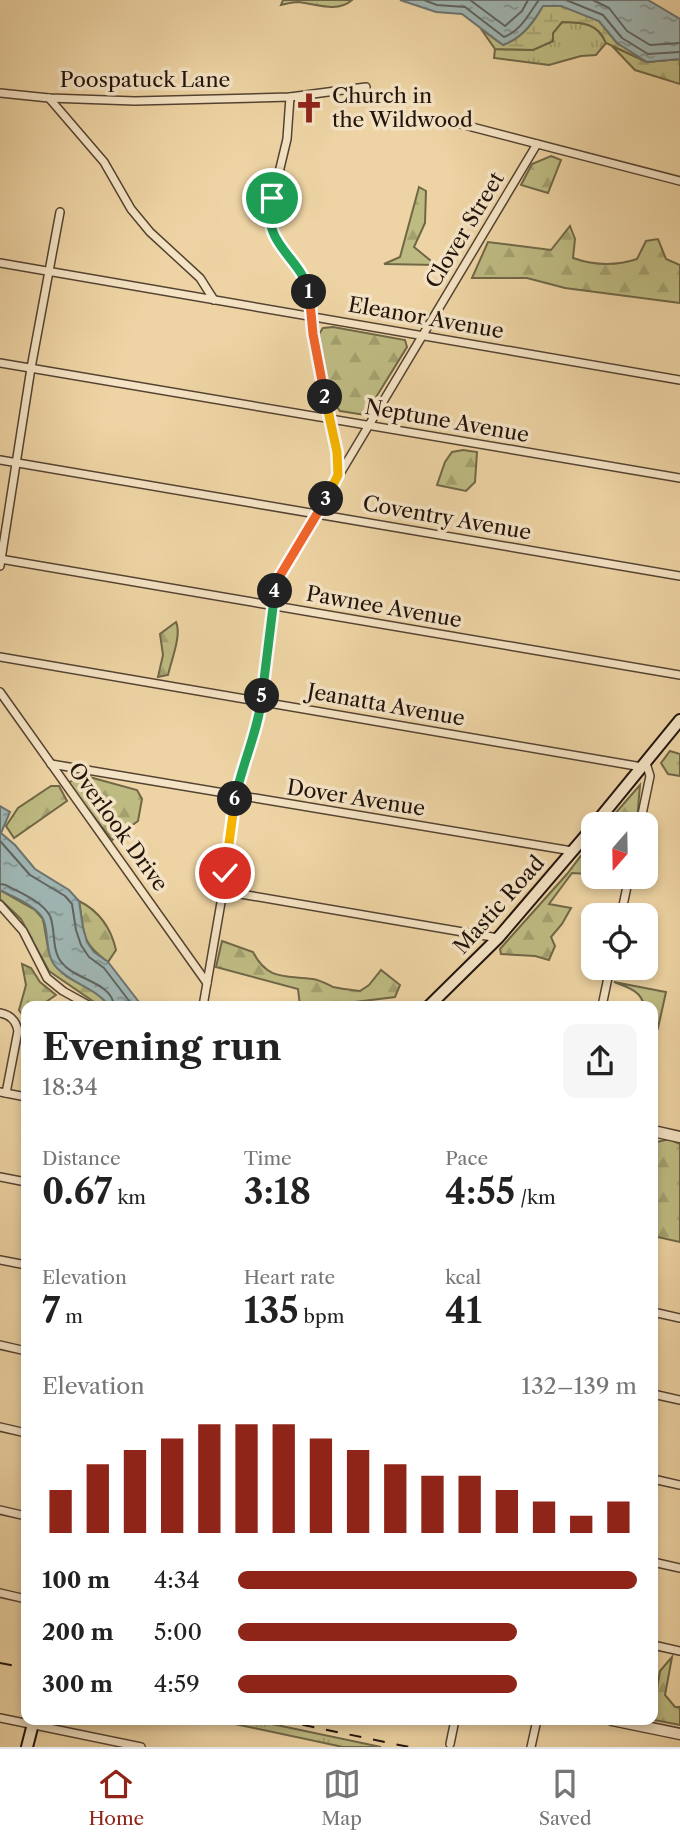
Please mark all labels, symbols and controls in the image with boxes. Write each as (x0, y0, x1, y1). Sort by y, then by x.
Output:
street label: Poospatuck Lane (60, 67, 230, 92)
place label: Church in the Wildwood (332, 83, 473, 132)
church icon: Church in the Wildwood (292, 91, 326, 125)
street label: Clover Street (420, 167, 509, 292)
pin (242, 168, 302, 228)
icon: arrive (253, 179, 291, 217)
pin: 1 (292, 274, 326, 310)
text: 1 (304, 280, 313, 303)
street label: Eleanor Avenue (346, 292, 506, 343)
pin: 2 (308, 380, 342, 414)
text: 2 (319, 385, 330, 408)
street label: Neptune Avenue (363, 394, 531, 447)
pin: 3 (308, 482, 344, 516)
text: 3 (320, 487, 331, 510)
street label: Coventry Avenue (361, 490, 533, 545)
pin: 4 (258, 574, 292, 608)
text: 4 (269, 579, 280, 602)
street label: Pawnee Avenue (304, 581, 464, 632)
pin: 5 (244, 678, 280, 714)
street label: Jeanatta Avenue (303, 678, 467, 731)
text: 5 (256, 684, 267, 707)
street label: Overlook Drive (63, 758, 173, 896)
street label: Dover Avenue (285, 774, 427, 821)
pin: 6 (218, 782, 252, 816)
text: 6 (229, 787, 240, 810)
north arrow (581, 812, 658, 889)
map controls (581, 812, 658, 980)
pin (195, 843, 255, 903)
street label: Mastic Road (448, 850, 549, 959)
icon: check (206, 854, 244, 892)
button: locate (581, 903, 658, 980)
text: Evening run (42, 1023, 282, 1070)
button: share (563, 1024, 637, 1098)
text: 18:34 (42, 1073, 98, 1101)
text: Distance (42, 1147, 121, 1170)
text: Time (244, 1147, 292, 1170)
text: Pace (445, 1147, 488, 1170)
text: 0.67 (42, 1170, 112, 1213)
text: 3:18 (244, 1170, 311, 1213)
text: 4:55 (445, 1170, 515, 1213)
text: km (112, 1186, 146, 1209)
text: /km (515, 1186, 556, 1209)
text: Elevation (42, 1266, 127, 1289)
text: Heart rate (244, 1266, 335, 1289)
text: kcal (445, 1266, 481, 1289)
text: 7 (42, 1289, 60, 1332)
text: 135 (244, 1289, 299, 1332)
text: 41 (445, 1289, 482, 1332)
text: m (60, 1305, 83, 1328)
text: bpm (299, 1305, 344, 1328)
text: Elevation (42, 1372, 145, 1400)
text: 132–139 m (521, 1372, 637, 1400)
text: 100 m (42, 1566, 110, 1594)
text: 4:34 (154, 1566, 200, 1594)
text: 200 m (42, 1618, 114, 1646)
text: 5:00 (154, 1618, 202, 1646)
text: 300 m (42, 1670, 113, 1698)
text: 4:59 (154, 1670, 200, 1698)
tab: Home (88, 1765, 144, 1830)
tab: Map (321, 1765, 362, 1830)
tab: Saved (539, 1765, 592, 1830)

